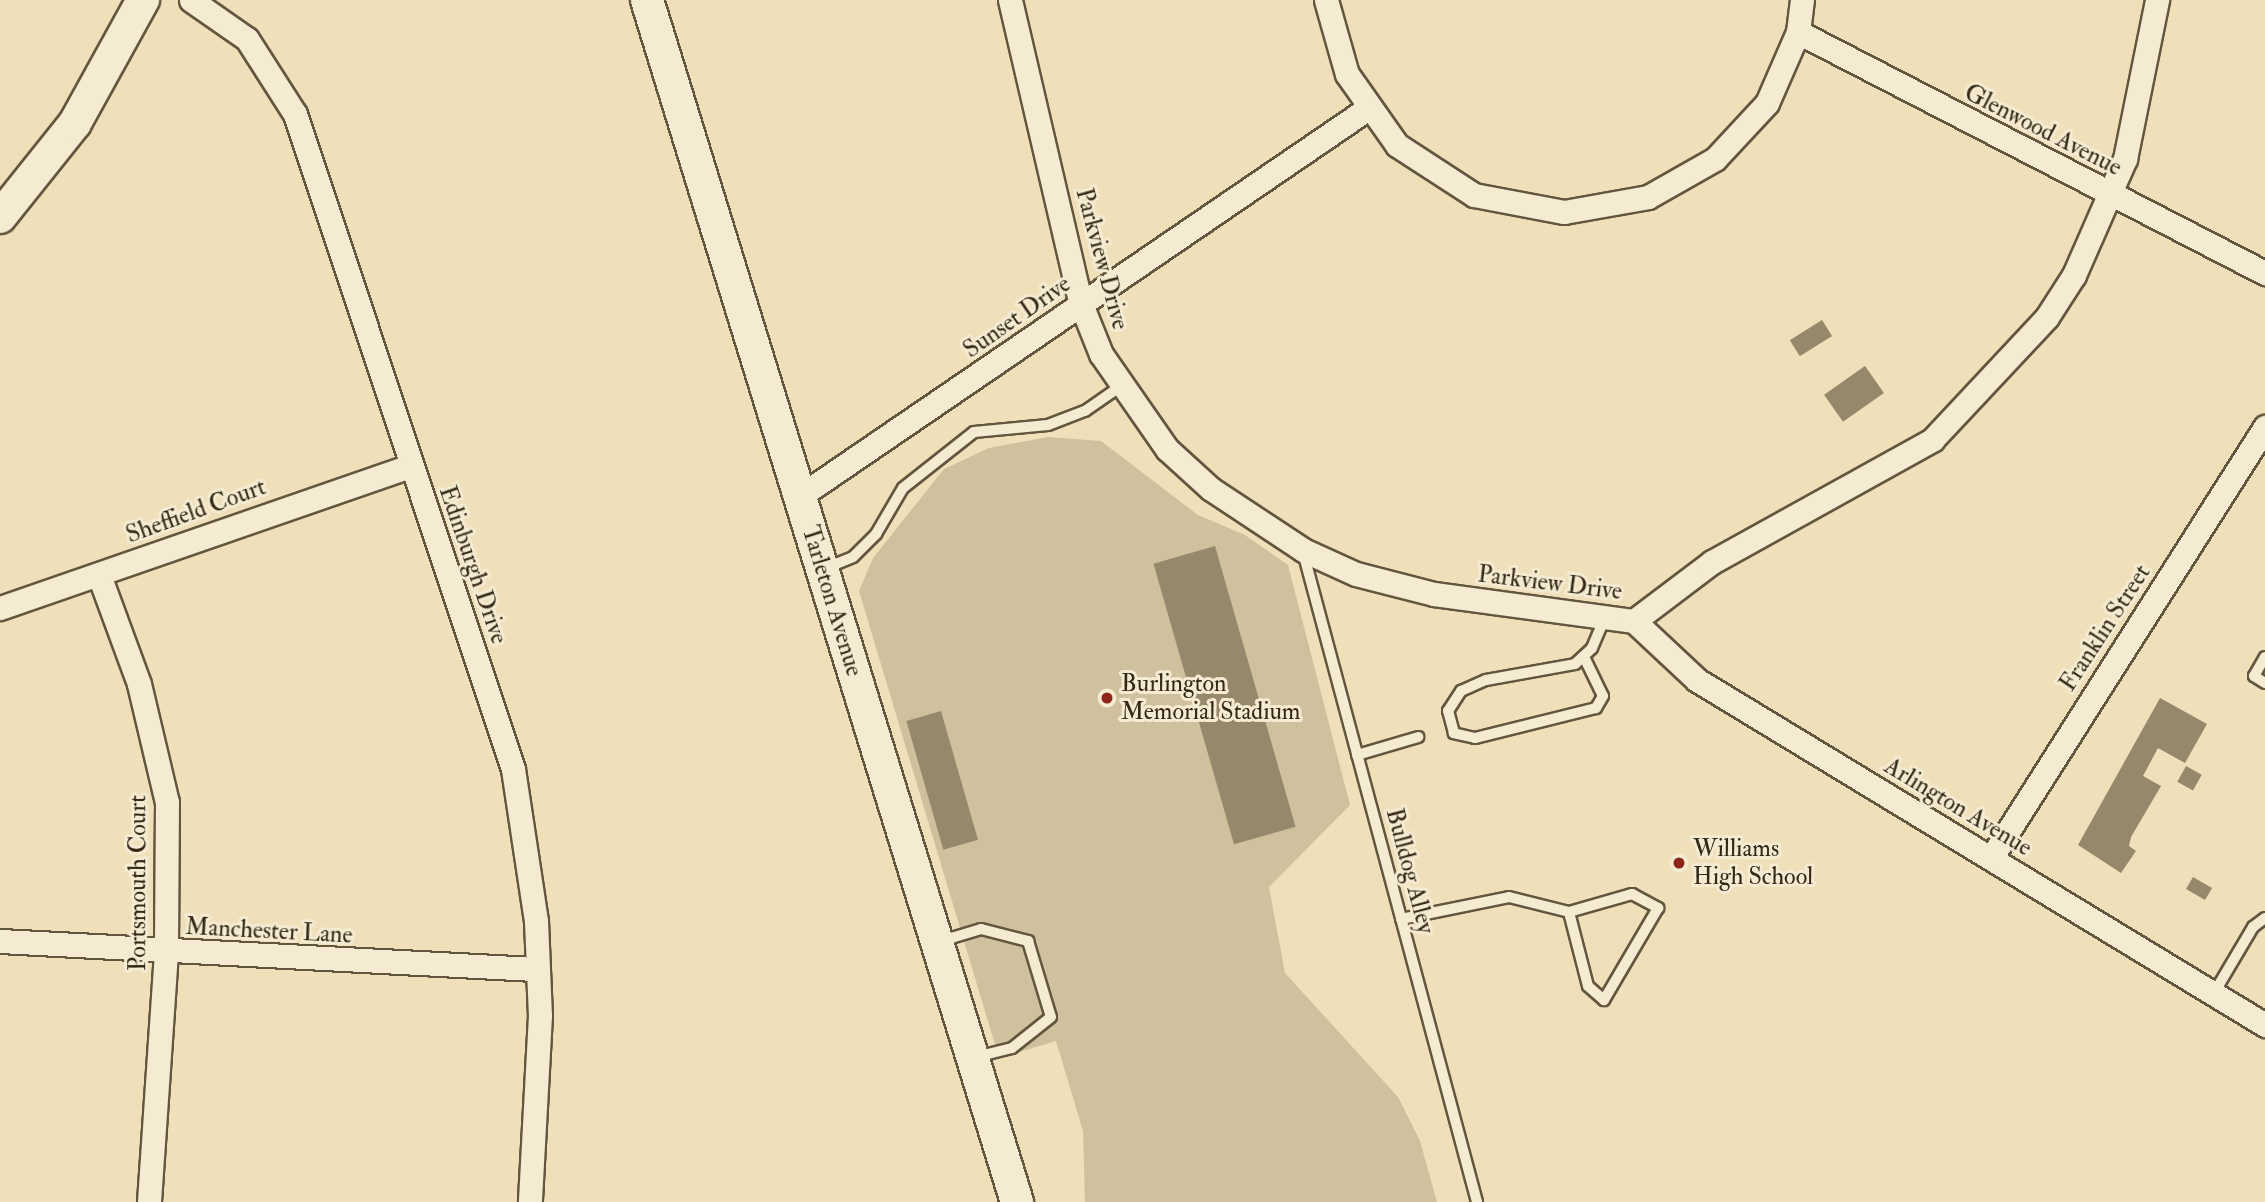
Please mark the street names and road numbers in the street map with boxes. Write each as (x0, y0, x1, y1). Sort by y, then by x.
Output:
street label: Glenwood Avenue (1960, 78, 2126, 182)
street label: Parkview Drive (1069, 185, 1135, 333)
street label: Sunset Drive (958, 270, 1076, 364)
street label: Sheffield Court (122, 472, 270, 550)
street label: Edinburgh Drive (433, 482, 513, 648)
street label: Tarleton Avenue (795, 522, 869, 680)
street label: Franklin Street (2053, 559, 2157, 697)
street label: Parkview Drive (1476, 560, 1624, 606)
street label: Arlington Avenue (1879, 752, 2037, 862)
street label: Portsmouth Court (124, 795, 152, 971)
street label: Bulldog Alley (1379, 805, 1441, 937)
street label: Manchester Lane (185, 912, 353, 950)

